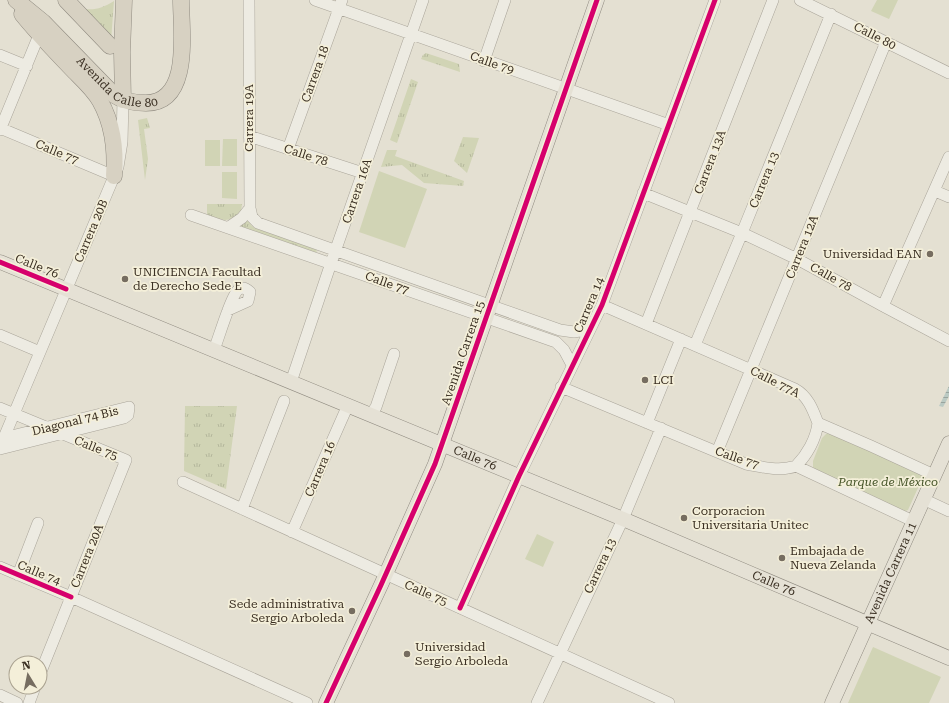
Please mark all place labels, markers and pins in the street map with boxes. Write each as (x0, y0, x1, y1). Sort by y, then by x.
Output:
place label: Universidad EAN (823, 247, 922, 261)
marker: Universidad EAN (925, 249, 935, 259)
place label: UNICIENCIA Facultad de Derecho Sede E (133, 265, 261, 293)
marker: UNICIENCIA Facultad de Derecho Sede E (120, 274, 130, 284)
place label: LCI (653, 373, 674, 387)
marker: LCI (640, 375, 650, 385)
place label: Corporacion Universitaria Unitec (692, 504, 809, 532)
marker: Corporacion Universitaria Unitec (679, 513, 689, 523)
place label: Embajada de Nueva Zelanda (790, 544, 876, 572)
marker: Embajada de Nueva Zelanda (777, 553, 787, 563)
place label: Sede administrativa Sergio Arboleda (229, 597, 344, 625)
marker: Sede administrativa Sergio Arboleda (347, 606, 357, 616)
place label: Universidad Sergio Arboleda (415, 640, 509, 668)
marker: Universidad Sergio Arboleda (402, 649, 412, 659)

